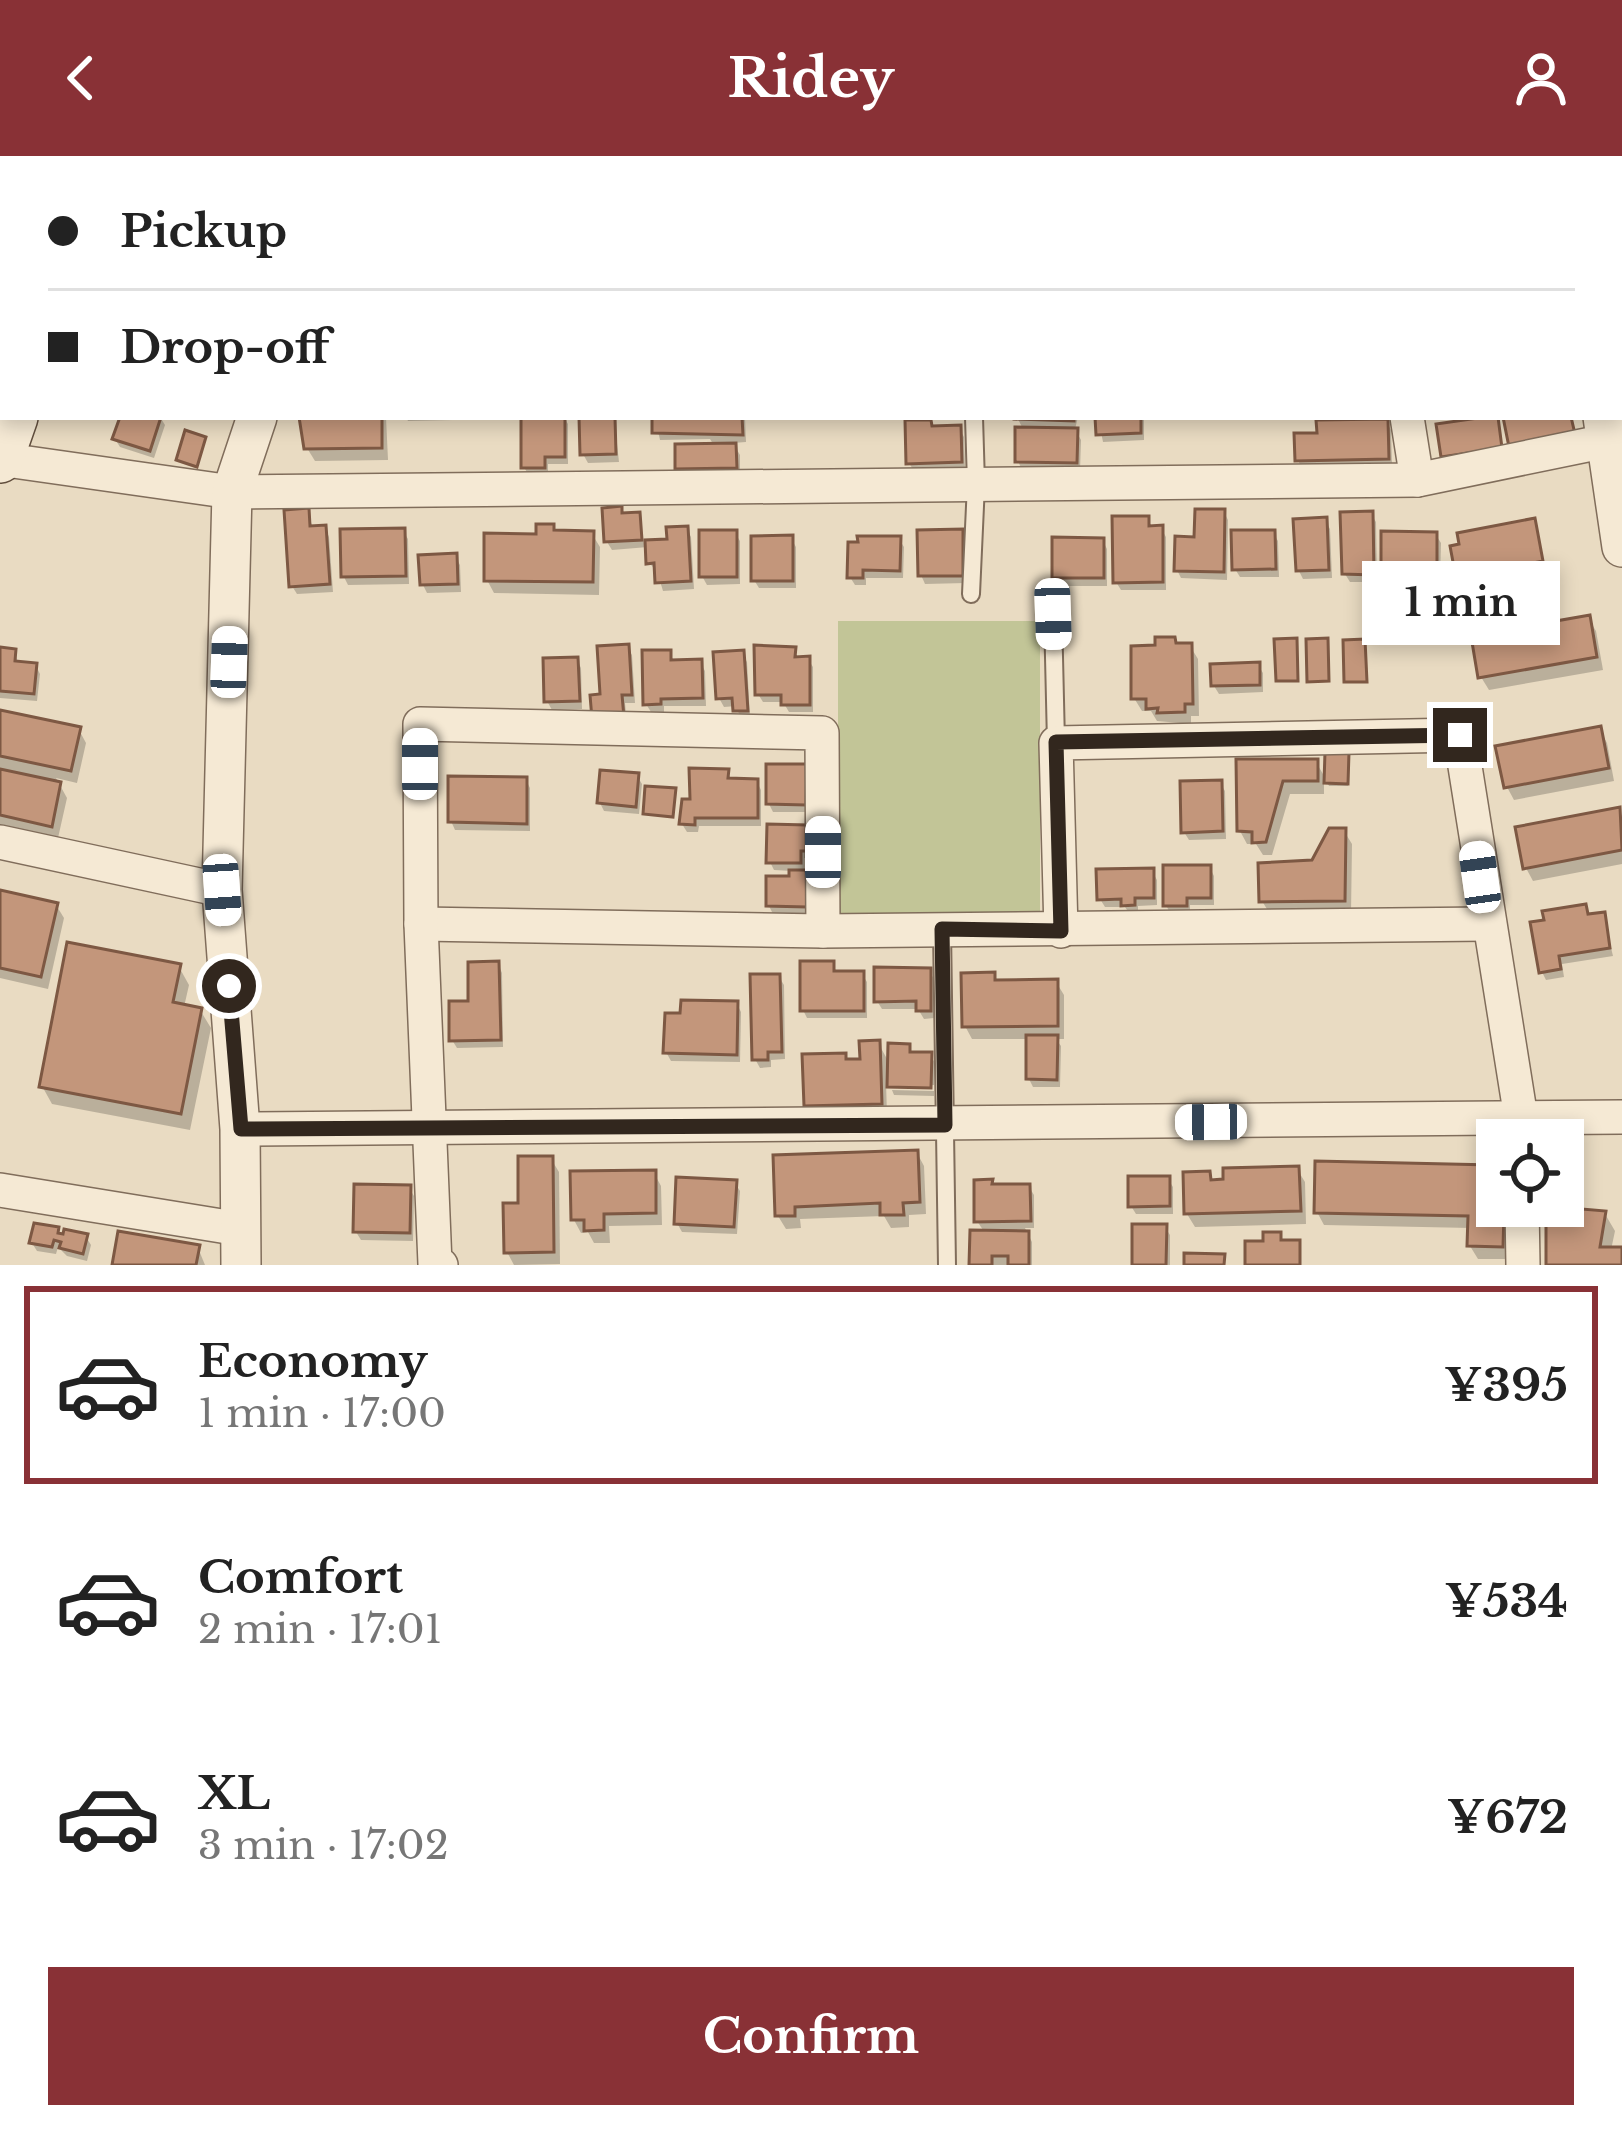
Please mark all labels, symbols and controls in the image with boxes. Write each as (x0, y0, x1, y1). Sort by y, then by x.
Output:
icon: back (48, 45, 114, 111)
text: Ridey (728, 45, 894, 112)
icon: person (1508, 45, 1574, 111)
text: Pickup (120, 203, 287, 259)
text: Drop-off (120, 319, 330, 375)
callout: 1 min (1361, 561, 1559, 645)
car (1034, 577, 1072, 651)
text: 1 min (1405, 578, 1517, 627)
car (210, 625, 248, 699)
route end (1433, 708, 1487, 762)
car (402, 728, 438, 800)
car (805, 816, 841, 888)
car (1457, 839, 1503, 915)
car (202, 853, 242, 927)
route start (202, 959, 256, 1013)
car (1175, 1103, 1247, 1141)
map controls (1476, 1119, 1584, 1227)
button: locate (1476, 1119, 1584, 1227)
icon: car (54, 1331, 162, 1439)
text: Economy (198, 1333, 428, 1389)
text: ¥395 (1444, 1357, 1568, 1413)
text: 1 min · 17:00 (198, 1389, 446, 1438)
icon: car (54, 1547, 162, 1655)
text: Comfort (198, 1549, 403, 1605)
text: ¥534 (1444, 1573, 1568, 1629)
text: 2 min · 17:01 (198, 1605, 442, 1654)
icon: car (54, 1763, 162, 1871)
text: XL (198, 1765, 270, 1821)
text: ¥672 (1447, 1789, 1568, 1845)
text: 3 min · 17:02 (198, 1821, 449, 1870)
button: Confirm (48, 1967, 1574, 2105)

